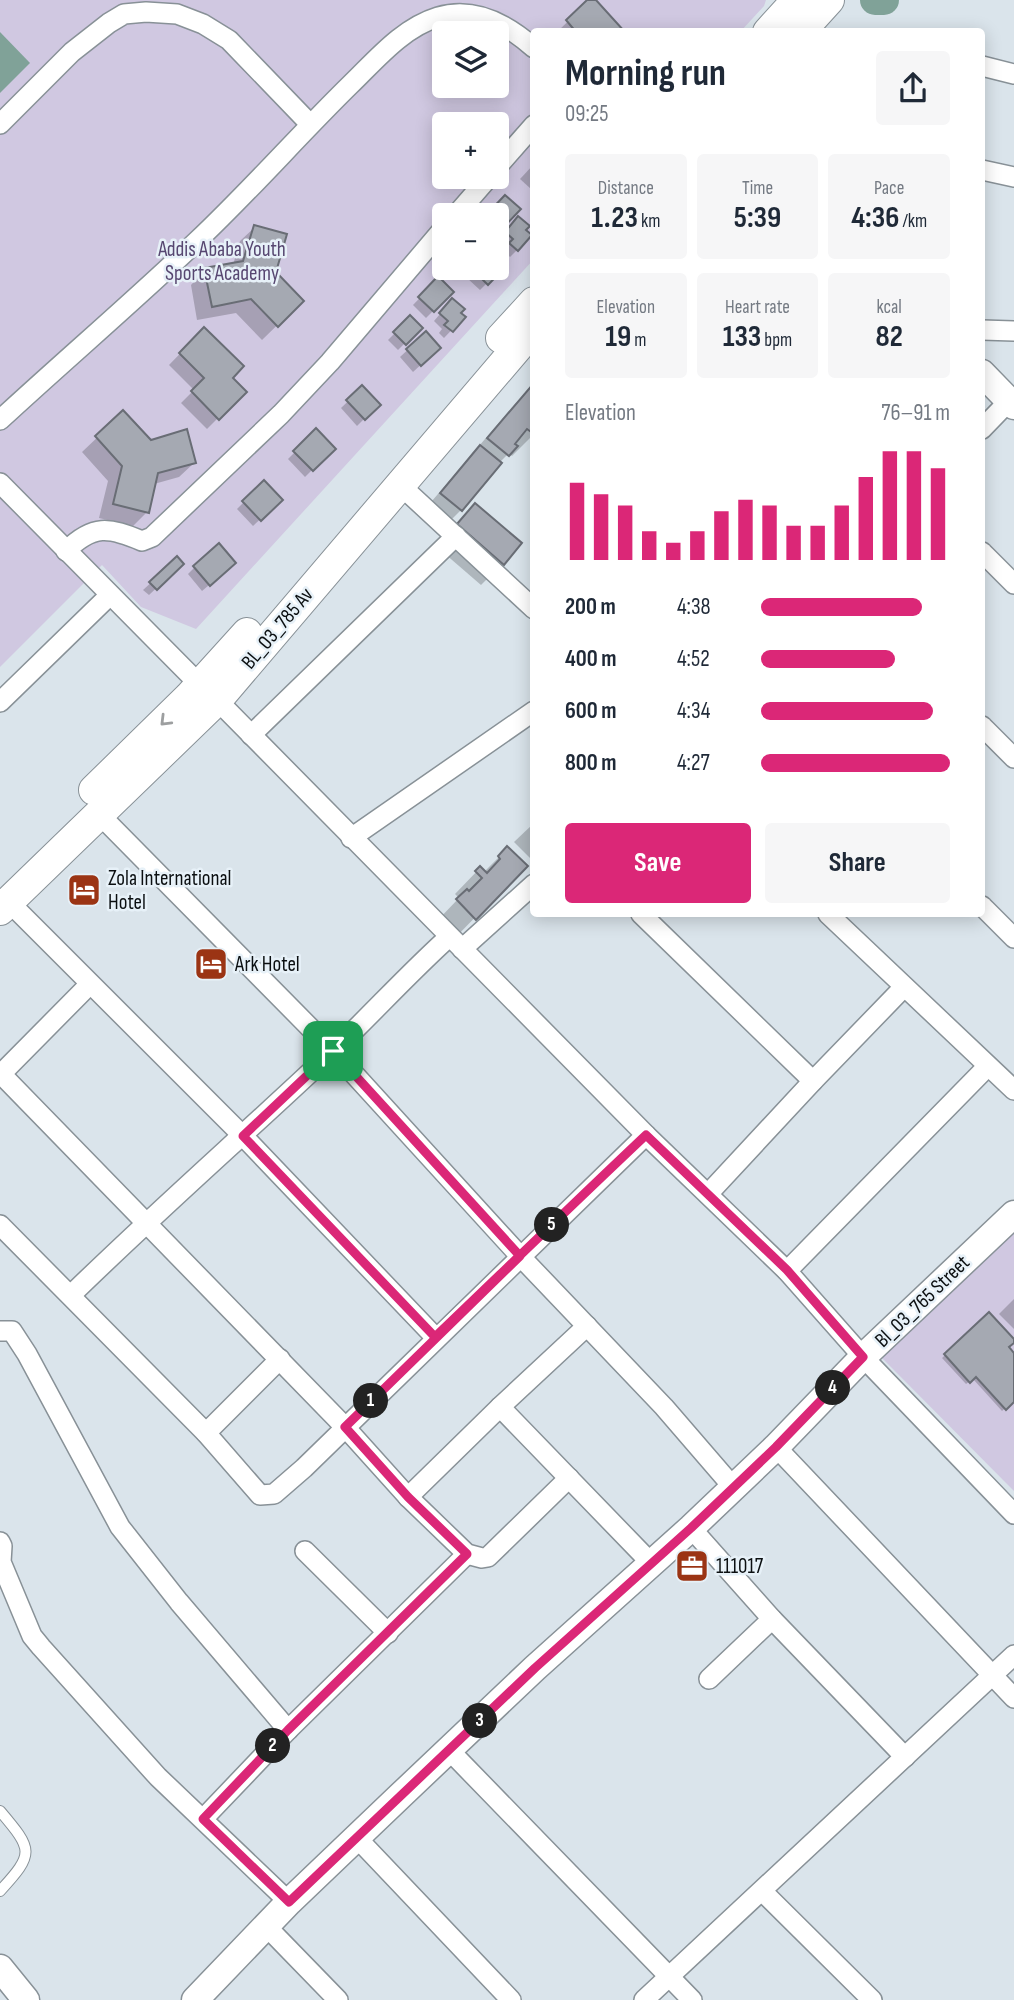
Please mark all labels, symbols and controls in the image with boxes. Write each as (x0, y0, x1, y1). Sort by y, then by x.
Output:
map controls (432, 21, 509, 280)
button: layers (432, 21, 509, 98)
text: Morning run (565, 51, 726, 96)
button: share (876, 51, 950, 125)
text: 09:25 (565, 100, 609, 128)
button: + (432, 112, 509, 189)
text: Distance (598, 177, 654, 200)
text: Time (742, 177, 773, 200)
text: Pace (874, 177, 904, 200)
text: 1.23 (591, 200, 638, 236)
text: 5:39 (734, 200, 781, 236)
text: 4:36 (851, 200, 899, 236)
button: − (432, 203, 509, 280)
text: km (638, 210, 660, 233)
text: /km (899, 210, 927, 233)
park label: Addis Ababa Youth Sports Academy (157, 237, 286, 286)
text: Elevation (597, 296, 655, 319)
text: Heart rate (725, 296, 790, 319)
text: kcal (877, 296, 902, 319)
text: 19 (605, 319, 631, 355)
text: 133 (723, 319, 761, 355)
text: 82 (875, 319, 903, 355)
text: m (631, 329, 646, 352)
text: bpm (761, 329, 792, 352)
text: Elevation (565, 399, 636, 427)
text: 76–91 m (881, 399, 950, 427)
street label: BL_03_785 Av (236, 583, 319, 674)
text: 200 m (565, 593, 616, 621)
text: 4:38 (677, 593, 711, 621)
text: 400 m (565, 645, 616, 673)
text: 4:52 (677, 645, 710, 673)
text: 600 m (565, 697, 617, 725)
text: 4:34 (677, 697, 710, 725)
one-way arrow (160, 712, 173, 725)
text: 800 m (565, 749, 617, 777)
text: 4:27 (677, 749, 710, 777)
button: Save (565, 823, 751, 903)
button: Share (765, 823, 950, 903)
place label: Zola International Hotel (108, 866, 231, 915)
hotel icon: Zola International Hotel (65, 871, 103, 909)
hotel icon: Ark Hotel (192, 945, 230, 983)
place label: Ark Hotel (234, 952, 300, 977)
pin (303, 1021, 363, 1081)
icon: arrive (314, 1032, 352, 1070)
pin: 5 (534, 1208, 570, 1242)
text: 5 (547, 1213, 556, 1236)
street label: Bl_03_765 Street (870, 1250, 975, 1353)
pin: 4 (816, 1370, 850, 1406)
text: 4 (828, 1376, 837, 1399)
pin: 1 (354, 1384, 388, 1418)
text: 1 (367, 1389, 374, 1412)
office icon: 111017 (673, 1547, 711, 1585)
place label: 111017 (716, 1554, 764, 1579)
pin: 3 (462, 1704, 498, 1738)
text: 3 (475, 1709, 484, 1732)
pin: 2 (256, 1728, 290, 1764)
text: 2 (268, 1734, 277, 1757)

